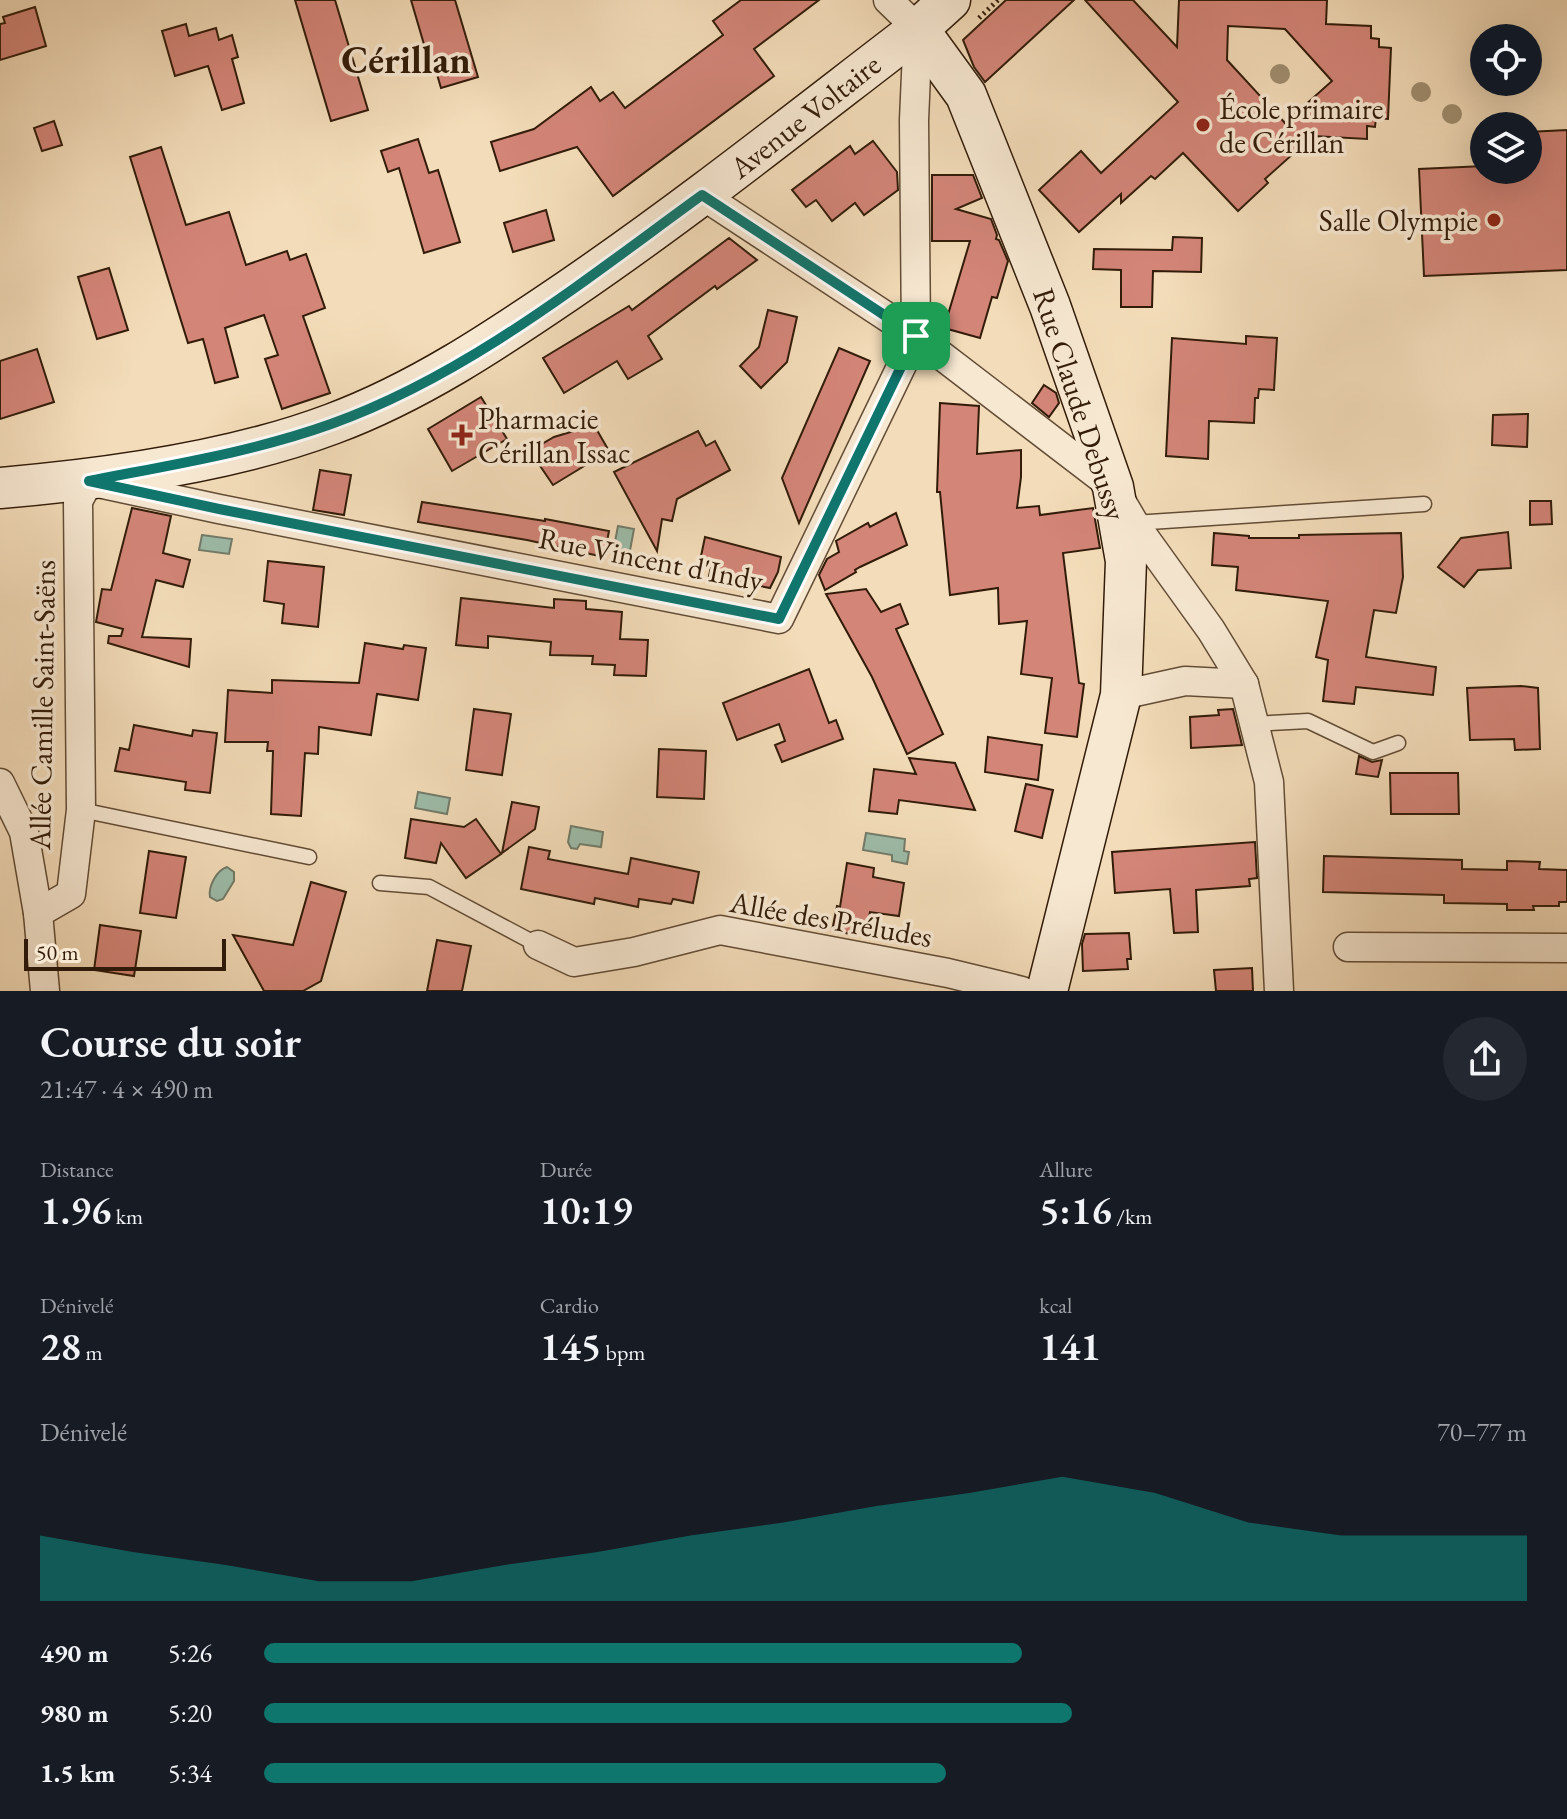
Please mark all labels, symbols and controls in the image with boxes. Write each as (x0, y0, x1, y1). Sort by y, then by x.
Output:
map controls (1470, 24, 1542, 184)
button: locate (1470, 24, 1542, 96)
district label: Cérillan (341, 35, 471, 84)
street label: Avenue Voltaire (721, 45, 888, 188)
place label: École primaire de Cérillan (1219, 89, 1383, 162)
button: layers (1470, 112, 1542, 184)
marker: École primaire de Cérillan (1194, 116, 1212, 134)
place label: Salle Olympie (1319, 201, 1478, 240)
marker: Salle Olympie (1485, 211, 1503, 229)
street label: Rue Claude Debussy (1024, 283, 1136, 526)
pin (882, 302, 950, 370)
icon: arrive (894, 314, 938, 358)
place label: Pharmacie Cérillan Issac (478, 399, 630, 472)
marker: Pharmacie Cérillan Issac (453, 426, 471, 444)
street label: Rue Vincent d'Indy (535, 518, 767, 600)
street label: Allée Camille Saint-Saëns (20, 560, 64, 851)
street label: Allée des Préludes (726, 882, 935, 956)
scale bar (24, 935, 226, 971)
text: 50 m (36, 938, 79, 967)
text: Course du soir (40, 1013, 301, 1070)
button: share (1443, 1017, 1527, 1101)
text: 21:47 · 4 × 490 m (40, 1072, 213, 1106)
text: Distance (40, 1155, 113, 1184)
text: Durée (540, 1155, 592, 1184)
text: Allure (1039, 1155, 1093, 1184)
text: 1.96 (40, 1184, 111, 1236)
text: 10:19 (540, 1184, 633, 1236)
text: 5:16 (1039, 1184, 1112, 1236)
text: km (111, 1202, 143, 1231)
text: /km (1112, 1202, 1152, 1231)
text: Dénivelé (40, 1291, 114, 1320)
text: Cardio (540, 1291, 599, 1320)
text: kcal (1039, 1291, 1072, 1320)
text: 28 (40, 1320, 81, 1372)
text: 145 (540, 1320, 601, 1372)
text: 141 (1039, 1320, 1101, 1372)
text: m (81, 1338, 103, 1367)
text: bpm (601, 1338, 645, 1367)
text: Dénivelé (40, 1415, 127, 1449)
text: 70–77 m (1437, 1415, 1527, 1449)
text: 490 m (40, 1636, 108, 1670)
text: 5:26 (168, 1636, 212, 1670)
text: 980 m (40, 1696, 108, 1730)
text: 5:20 (168, 1696, 212, 1730)
text: 1.5 km (40, 1756, 115, 1790)
text: 5:34 (168, 1756, 212, 1790)

